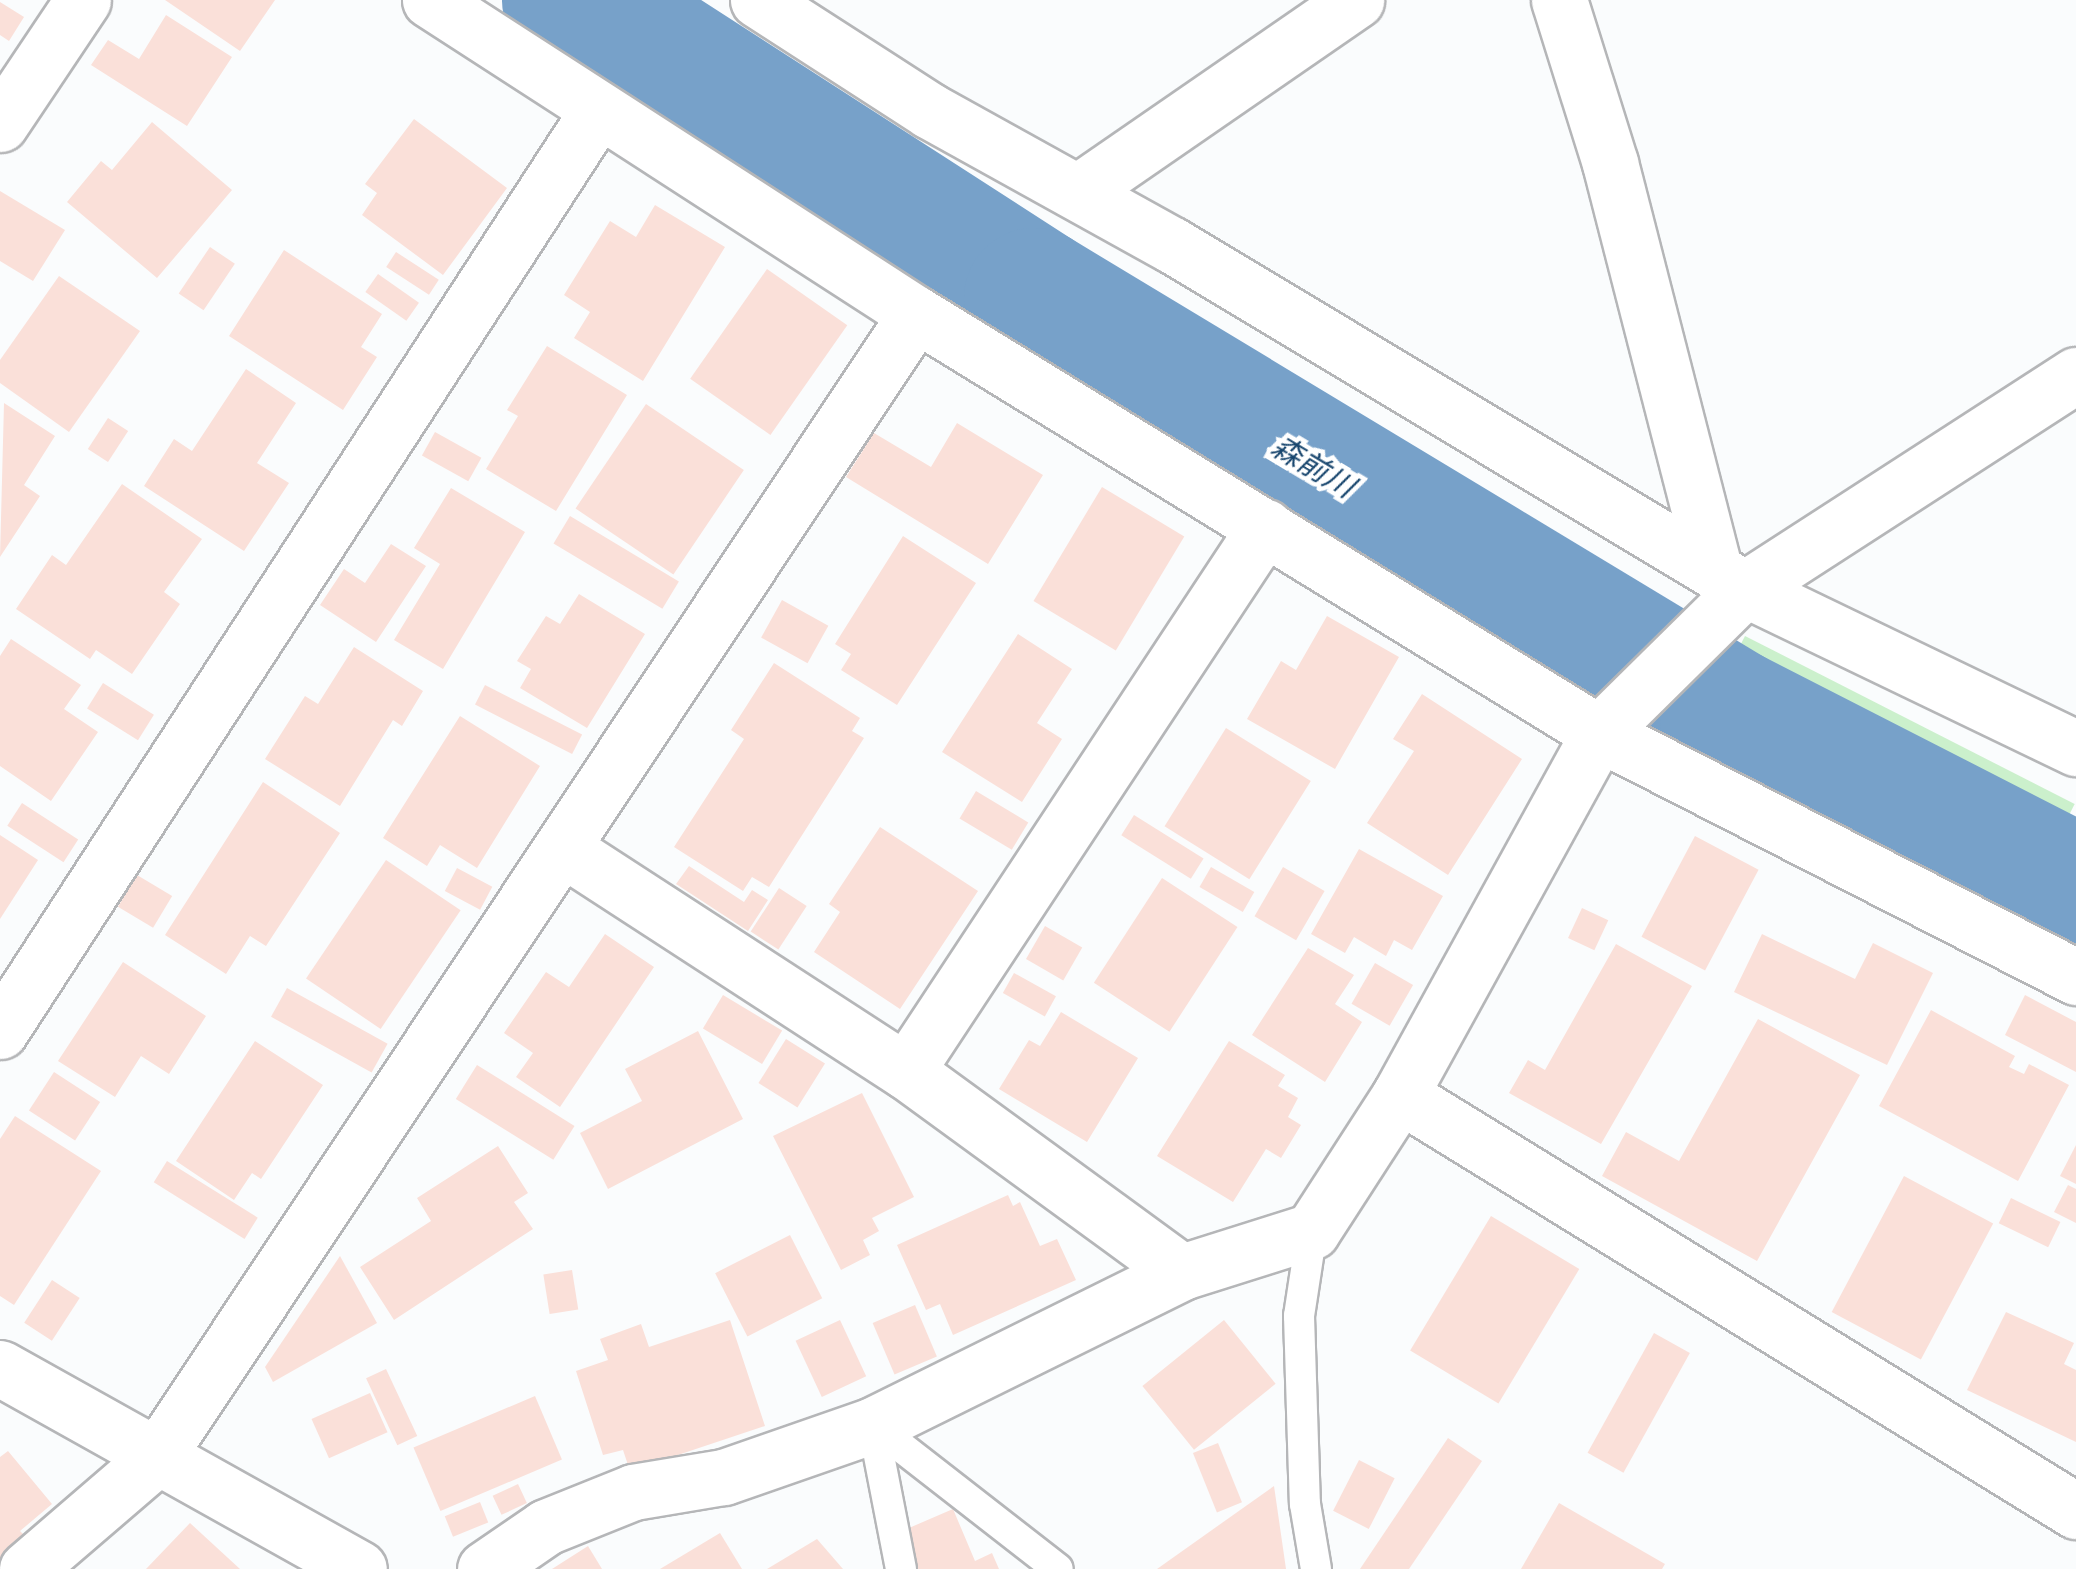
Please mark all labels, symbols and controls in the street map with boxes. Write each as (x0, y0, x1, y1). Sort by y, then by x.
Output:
water label: 森前川 (1265, 428, 1361, 506)

